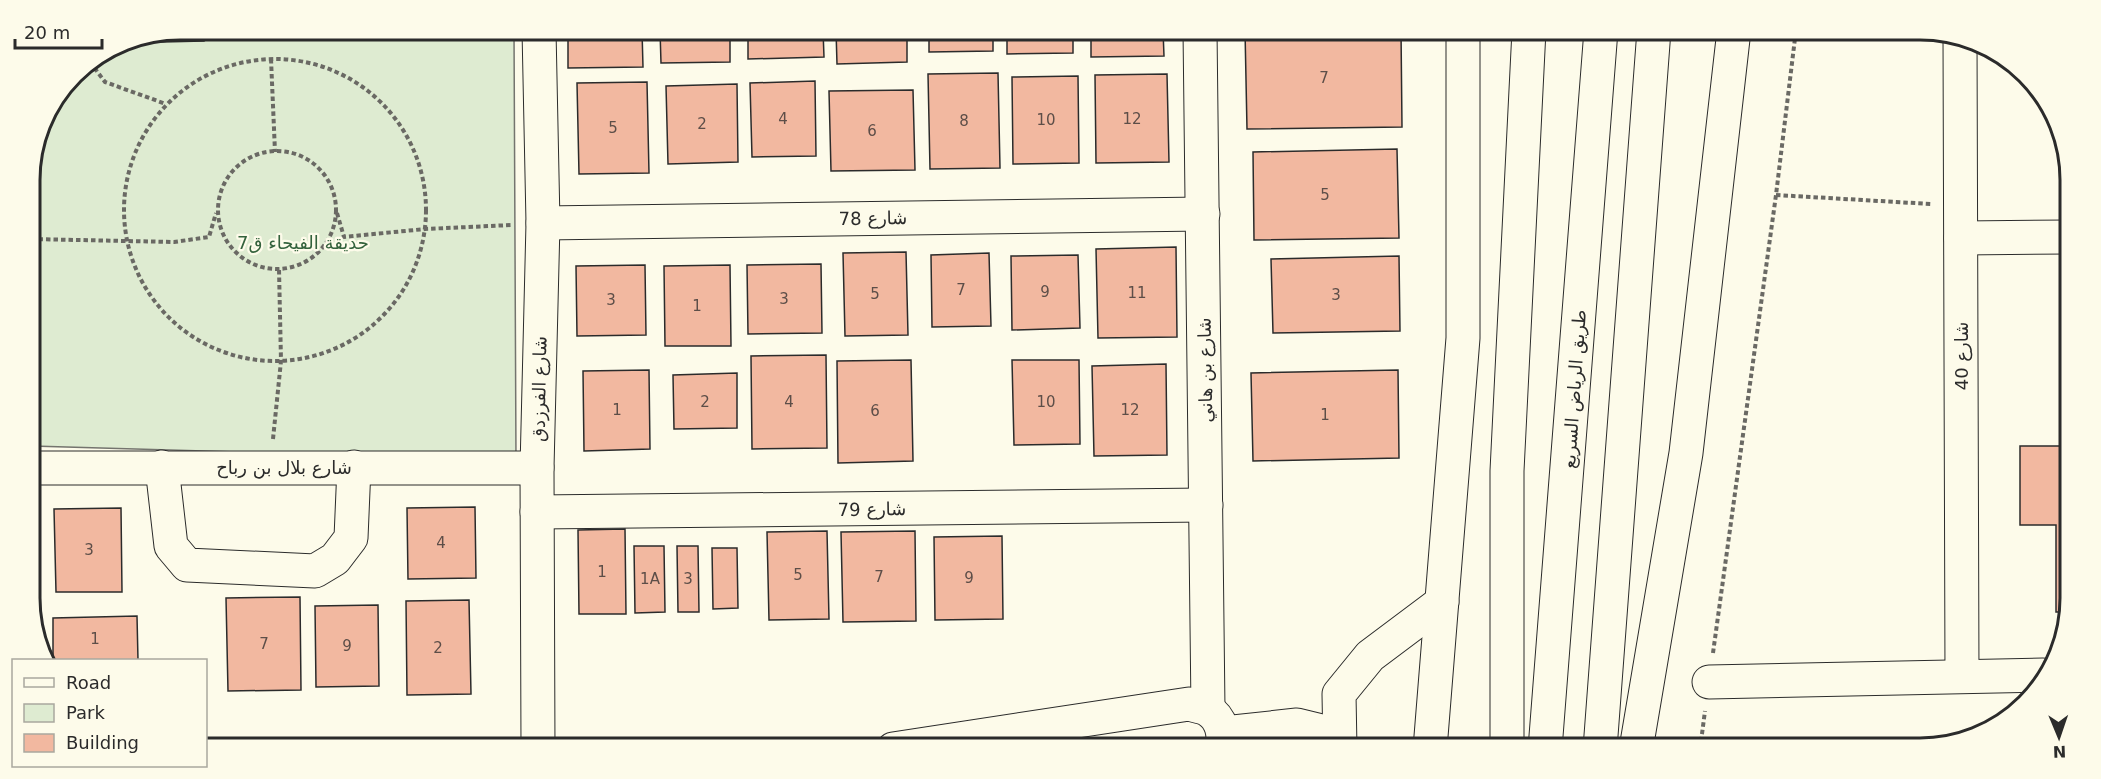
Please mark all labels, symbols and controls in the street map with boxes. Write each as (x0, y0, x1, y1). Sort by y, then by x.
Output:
scale bar (15, 12, 102, 50)
text: 20 m (24, 22, 70, 43)
house number: 7 (1319, 69, 1329, 87)
house number: 4 (778, 110, 788, 128)
house number: 12 (1122, 110, 1142, 128)
house number: 10 (1036, 111, 1056, 129)
house number: 8 (959, 112, 969, 130)
house number: 2 (697, 115, 707, 133)
house number: 5 (608, 119, 618, 137)
house number: 6 (867, 122, 877, 140)
house number: 5 (1320, 186, 1330, 204)
street label: شارع 78 (839, 207, 908, 230)
park label: حديقة الفيحاء ق7 (237, 232, 369, 253)
house number: 7 (956, 281, 966, 299)
house number: 9 (1040, 283, 1050, 301)
house number: 11 (1127, 284, 1147, 302)
house number: 5 (870, 285, 880, 303)
house number: 3 (1331, 286, 1341, 304)
house number: 3 (779, 290, 789, 308)
house number: 3 (606, 291, 616, 309)
house number: 1 (692, 297, 702, 315)
street label: طريق الرياض السريع (1558, 309, 1591, 469)
street label: شارع بن هاني (1194, 317, 1217, 423)
street label: شارع 40 (1951, 322, 1973, 390)
street label: شارع الفرزدق (528, 336, 551, 442)
house number: 2 (700, 393, 710, 411)
house number: 4 (784, 393, 794, 411)
house number: 10 (1036, 393, 1056, 411)
house number: 1 (612, 401, 622, 419)
house number: 12 (1120, 401, 1140, 419)
house number: 6 (870, 402, 880, 420)
house number: 1 (1320, 406, 1330, 424)
street label: شارع بلال بن رباح (216, 457, 352, 479)
street label: شارع 79 (838, 498, 907, 521)
house number: 4 (436, 534, 446, 552)
house number: 3 (84, 541, 94, 559)
house number: 1 (597, 563, 607, 581)
house number: 5 (793, 566, 803, 584)
house number: 7 (874, 568, 884, 586)
house number: 9 (964, 569, 974, 587)
house number: 1A (640, 570, 661, 588)
house number: 3 (683, 570, 693, 588)
house number: 1 (90, 630, 100, 648)
house number: 7 (259, 635, 269, 653)
house number: 9 (342, 637, 352, 655)
house number: 2 (433, 639, 443, 657)
legend (12, 659, 207, 767)
text: Road (66, 672, 111, 693)
text: Park (66, 702, 105, 723)
north arrow (2029, 707, 2089, 767)
text: Building (66, 732, 139, 753)
text: N (2052, 742, 2067, 761)

